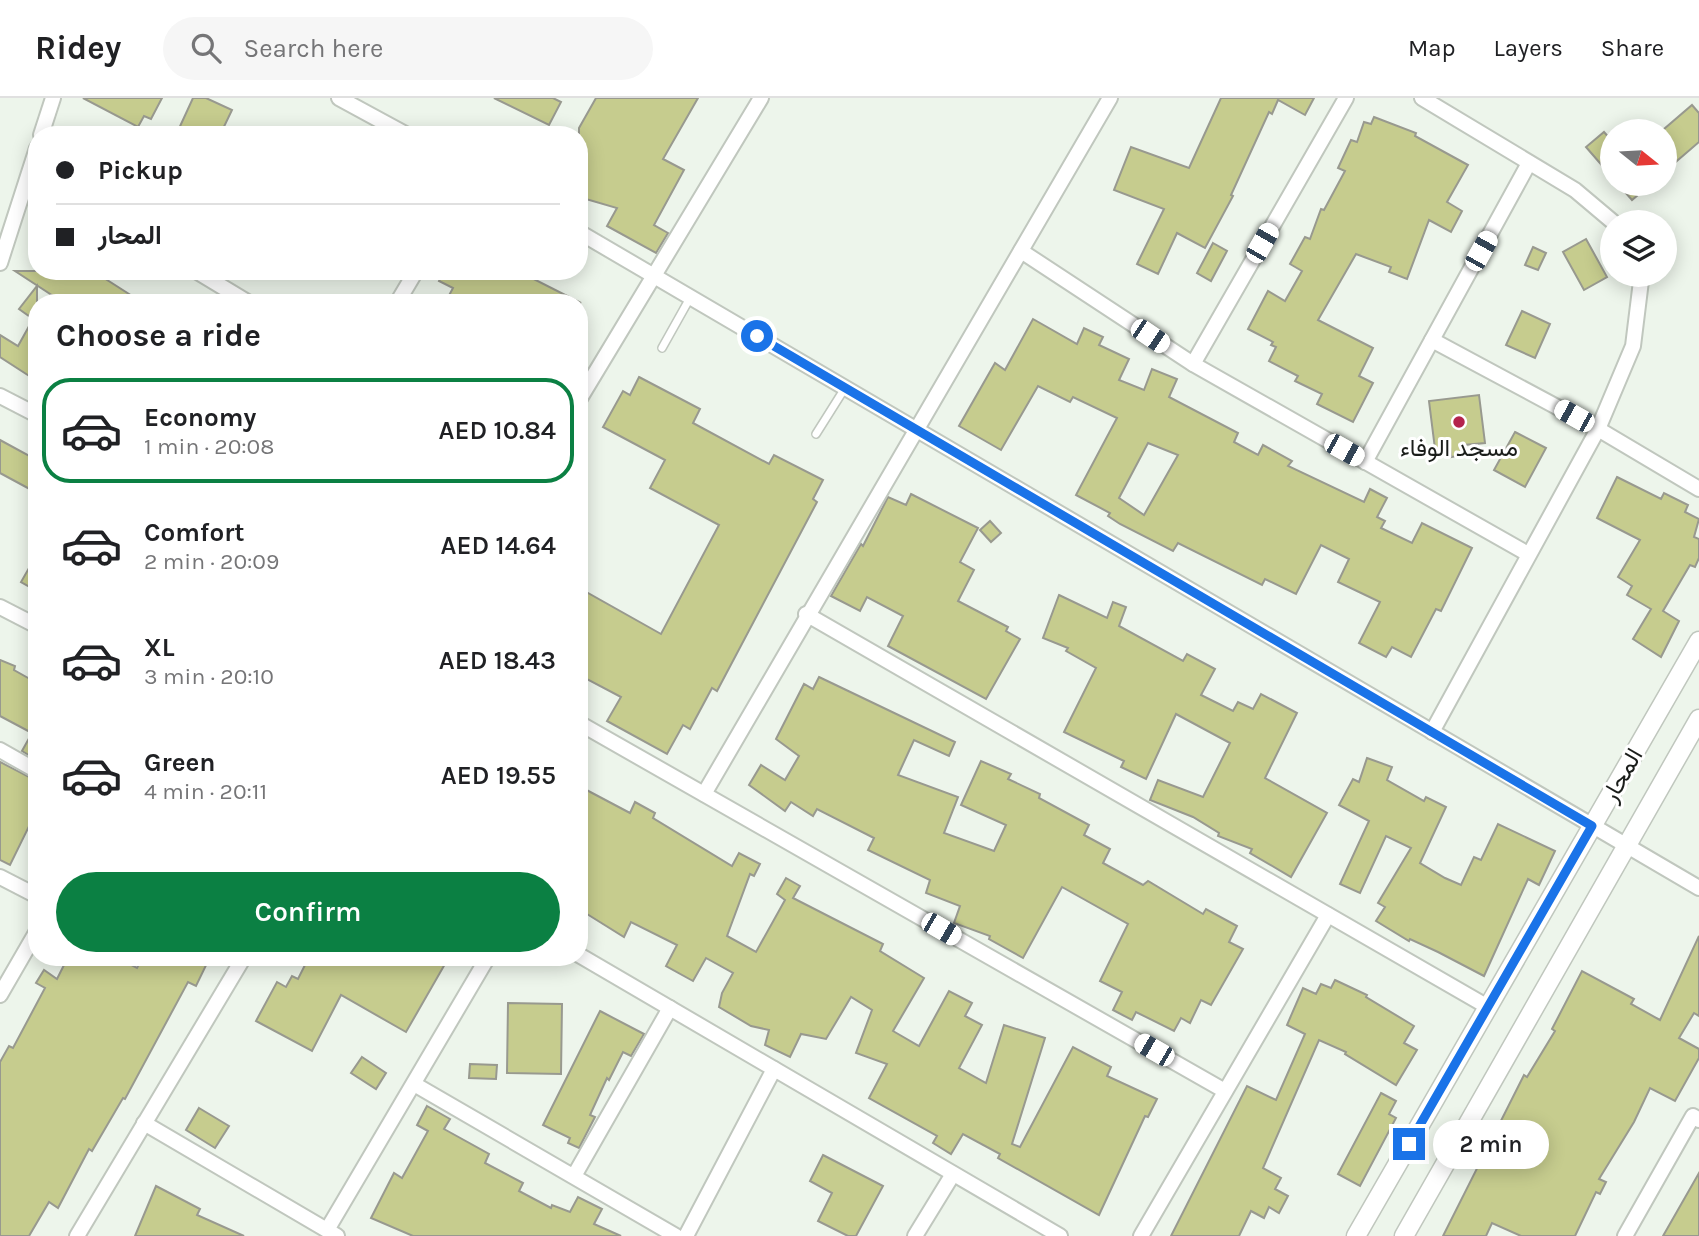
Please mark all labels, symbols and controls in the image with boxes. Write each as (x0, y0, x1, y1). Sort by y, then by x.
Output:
search box (163, 17, 653, 80)
text: Ridey (35, 29, 121, 67)
icon: search (187, 29, 225, 67)
text: Search here (243, 33, 383, 64)
text: Map (1408, 34, 1456, 62)
text: Layers (1494, 34, 1563, 62)
text: Share (1601, 34, 1664, 62)
north arrow (1600, 119, 1676, 196)
map controls (1600, 119, 1677, 287)
text: Pickup (98, 155, 183, 186)
button: layers (1600, 210, 1677, 287)
text: المحار (98, 220, 162, 251)
car (1243, 220, 1282, 266)
car (1462, 228, 1501, 274)
car (1127, 316, 1174, 356)
text: Choose a ride (56, 317, 261, 354)
route start (741, 320, 773, 352)
car (1551, 397, 1598, 435)
icon: car (60, 399, 123, 462)
text: Economy (144, 402, 256, 433)
marker: مسجد الوفاء (1451, 414, 1467, 430)
text: AED 10.84 (439, 415, 556, 446)
car (1321, 431, 1368, 469)
text: 1 min · 20:08 (144, 433, 274, 460)
place label: مسجد الوفاء (1400, 434, 1518, 463)
icon: car (60, 514, 123, 577)
text: Comfort (144, 517, 245, 548)
text: AED 14.64 (441, 530, 556, 561)
text: 2 min · 20:09 (144, 548, 279, 575)
icon: car (60, 629, 123, 692)
text: XL (144, 632, 175, 663)
text: AED 18.43 (439, 645, 556, 676)
text: 3 min · 20:10 (144, 663, 274, 690)
street label: المحار (1595, 743, 1649, 808)
icon: car (60, 744, 123, 807)
text: Green (144, 747, 216, 778)
text: AED 19.55 (441, 760, 556, 791)
text: 4 min · 20:11 (144, 778, 267, 805)
button: Confirm (56, 872, 560, 952)
car (918, 909, 965, 949)
car (1131, 1030, 1178, 1070)
callout: 2 min (1434, 1119, 1549, 1168)
route end (1393, 1128, 1425, 1160)
text: 2 min (1460, 1131, 1522, 1158)

